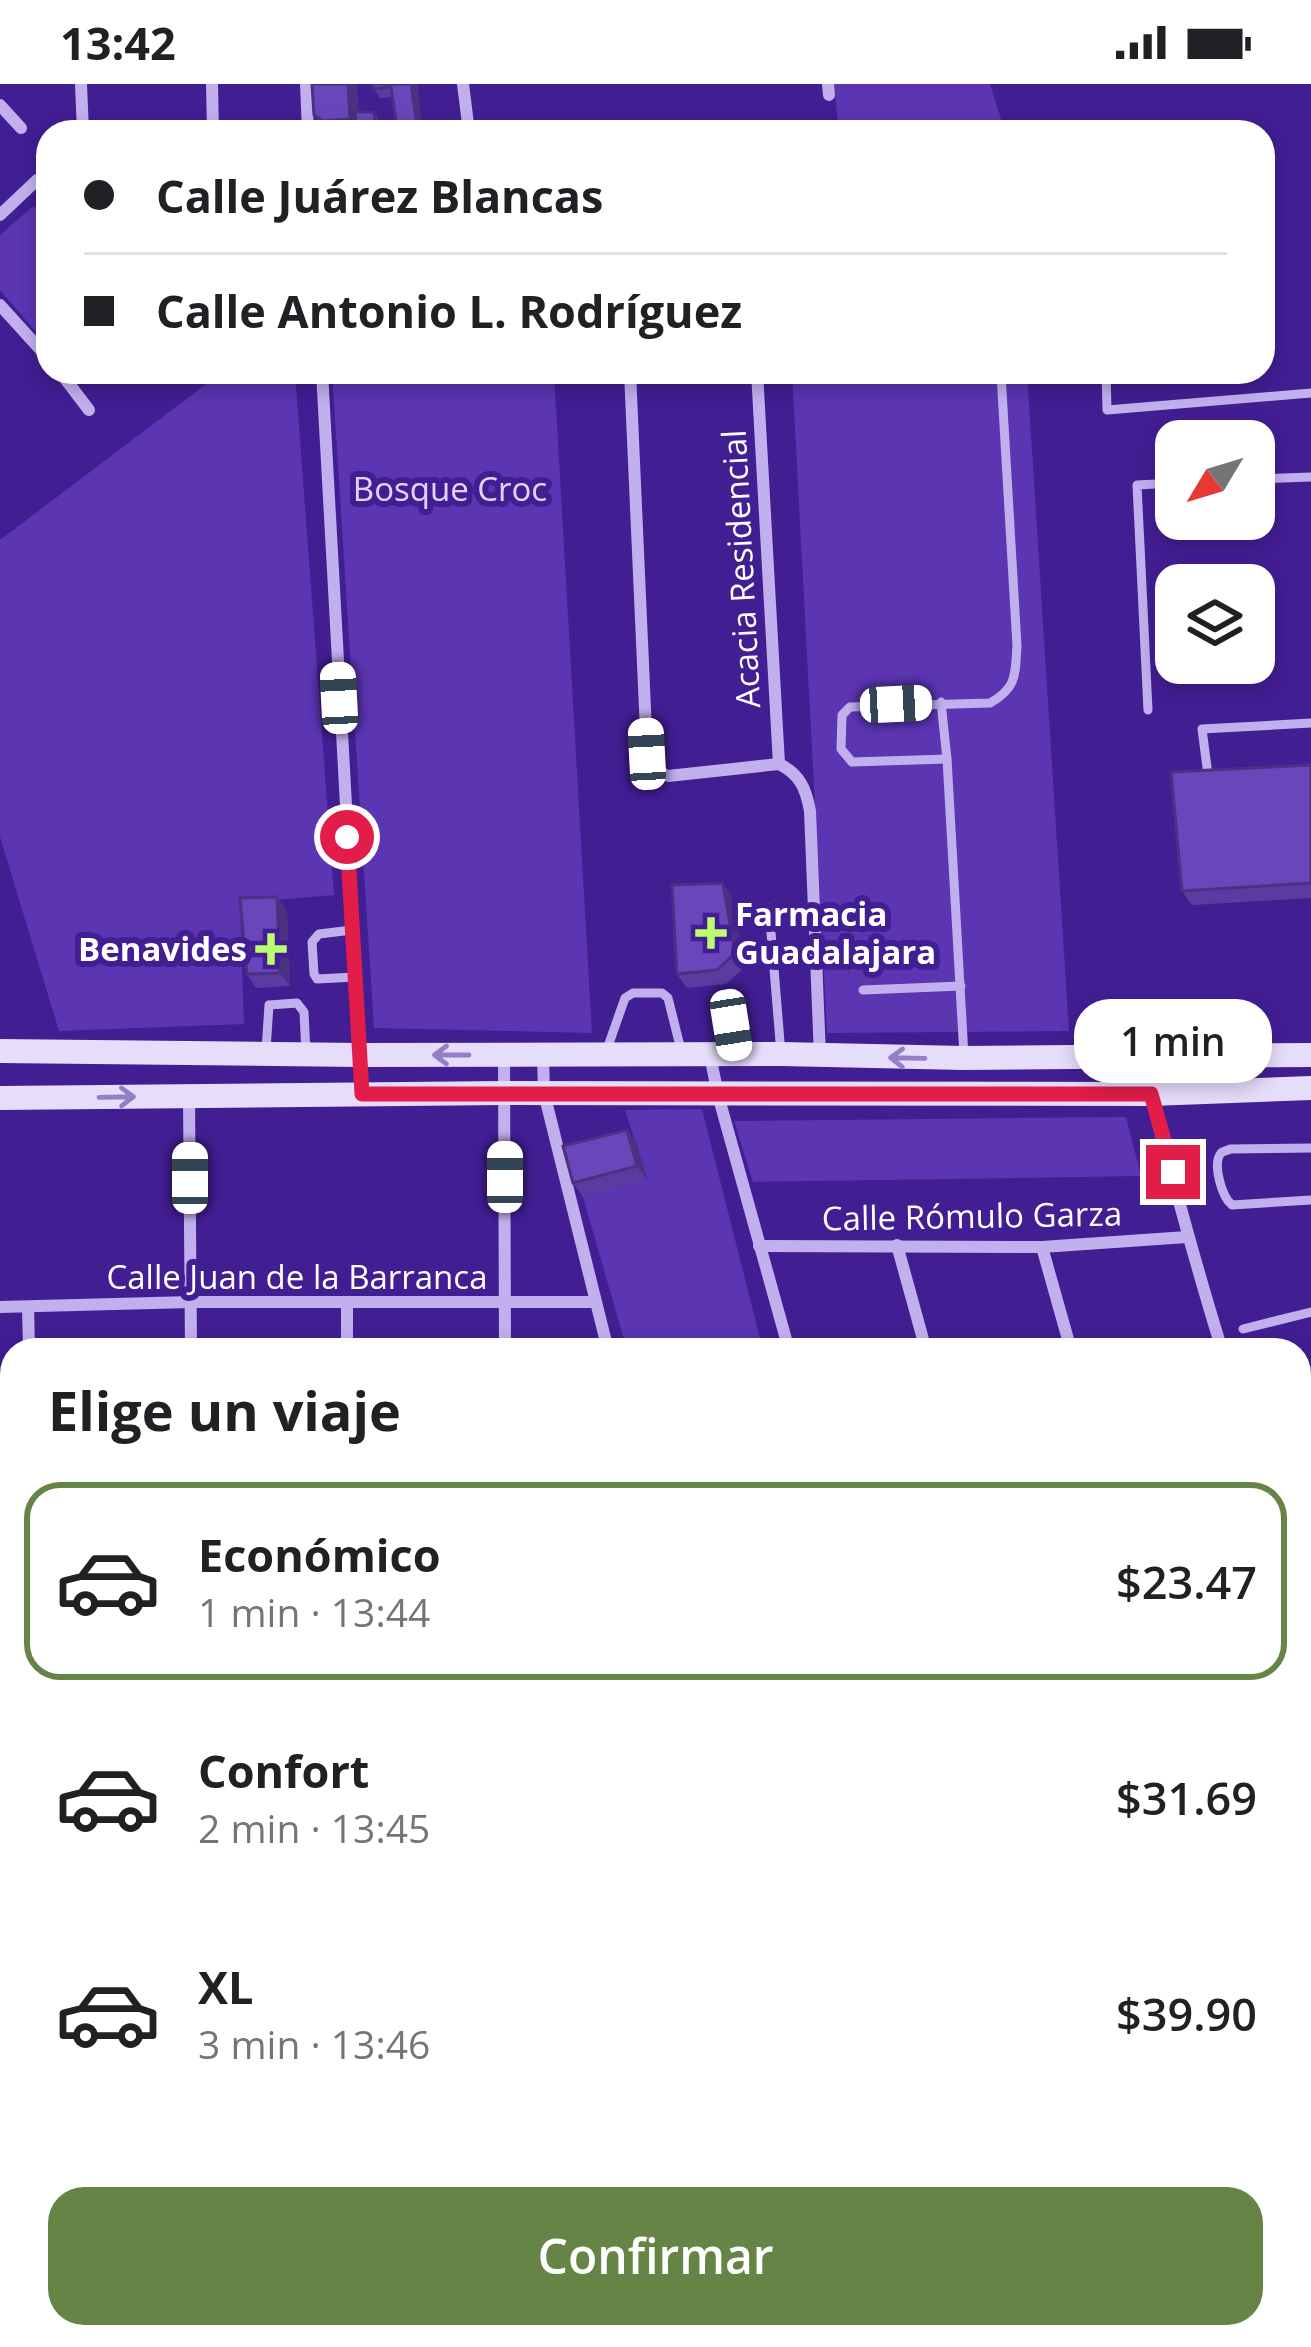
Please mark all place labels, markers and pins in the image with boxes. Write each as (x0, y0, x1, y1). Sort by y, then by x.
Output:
place label: Farmacia Guadalajara (735, 891, 936, 974)
marker: Farmacia Guadalajara (698, 920, 724, 946)
place label: Benavides (78, 926, 247, 971)
marker: Benavides (258, 936, 284, 962)

